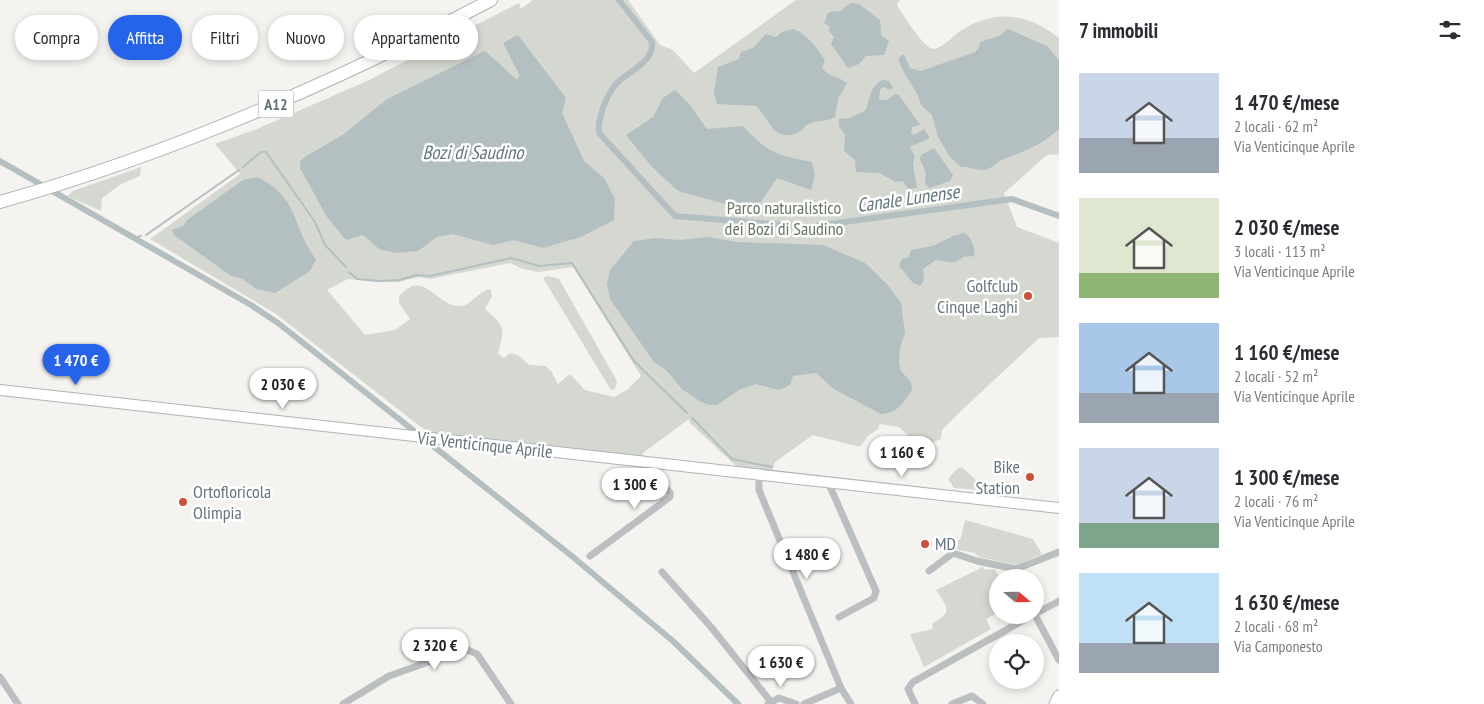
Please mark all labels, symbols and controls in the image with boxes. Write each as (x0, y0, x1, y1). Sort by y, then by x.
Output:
chip: Compra (15, 15, 98, 60)
chip: Affitta (108, 15, 182, 60)
chip: Filtri (192, 15, 258, 60)
chip: Nuovo (268, 15, 344, 60)
chip: Appartamento (354, 15, 478, 60)
icon: filters (1436, 16, 1464, 44)
text: 7 immobili (1079, 17, 1158, 44)
text: 1 470 €/mese (1234, 89, 1339, 116)
road number: A12 (258, 90, 294, 118)
icon: home (1119, 93, 1179, 153)
text: 2 locali · 62 m² (1234, 116, 1318, 136)
text: Via Venticinque Aprile (1234, 136, 1355, 156)
water label: Bozi di Saudino (422, 140, 525, 164)
water label: Canale Lunense (855, 179, 962, 217)
park label: Parco naturalistico dei Bozi di Saudino (725, 196, 844, 240)
text: 2 030 €/mese (1234, 214, 1339, 241)
icon: home (1119, 218, 1179, 278)
text: 3 locali · 113 m² (1234, 241, 1325, 261)
text: Via Venticinque Aprile (1234, 261, 1355, 281)
place label: Golfclub Cinque Laghi (937, 274, 1018, 318)
marker: Golfclub Cinque Laghi (1022, 290, 1034, 302)
text: 1 160 €/mese (1234, 339, 1339, 366)
icon: home (1119, 343, 1179, 403)
pin: 1 470 € (30, 344, 122, 386)
text: 1 470 € (54, 350, 98, 370)
text: 2 locali · 52 m² (1234, 366, 1318, 386)
pin: 2 030 € (237, 368, 329, 410)
text: 2 030 € (261, 374, 305, 394)
text: Via Venticinque Aprile (1234, 386, 1355, 406)
street label: Via Venticinque Aprile (415, 426, 554, 463)
pin: 1 160 € (856, 436, 948, 478)
text: 1 160 € (880, 442, 924, 462)
place label: Bike Station (976, 455, 1020, 499)
text: 1 300 €/mese (1234, 464, 1339, 491)
pin: 1 300 € (589, 468, 681, 510)
icon: home (1119, 468, 1179, 528)
marker: Bike Station (1024, 471, 1036, 483)
text: 1 300 € (613, 474, 657, 494)
place label: Ortofloricola Olimpia (193, 480, 271, 524)
text: 2 locali · 76 m² (1234, 491, 1318, 511)
marker: Ortofloricola Olimpia (177, 496, 189, 508)
text: Via Venticinque Aprile (1234, 511, 1355, 531)
place label: MD (935, 532, 956, 555)
pin: 1 480 € (761, 538, 853, 580)
marker: MD (919, 538, 931, 550)
text: 1 480 € (785, 544, 829, 564)
north arrow (989, 569, 1044, 624)
map controls (989, 569, 1044, 689)
text: 1 630 €/mese (1234, 589, 1339, 616)
icon: home (1119, 593, 1179, 653)
text: 2 locali · 68 m² (1234, 616, 1318, 636)
pin: 2 320 € (389, 628, 481, 671)
button: locate (989, 634, 1044, 689)
text: 2 320 € (413, 635, 457, 655)
text: Via Camponesto (1234, 636, 1323, 656)
pin: 1 630 € (735, 646, 827, 688)
text: 1 630 € (759, 652, 803, 672)

